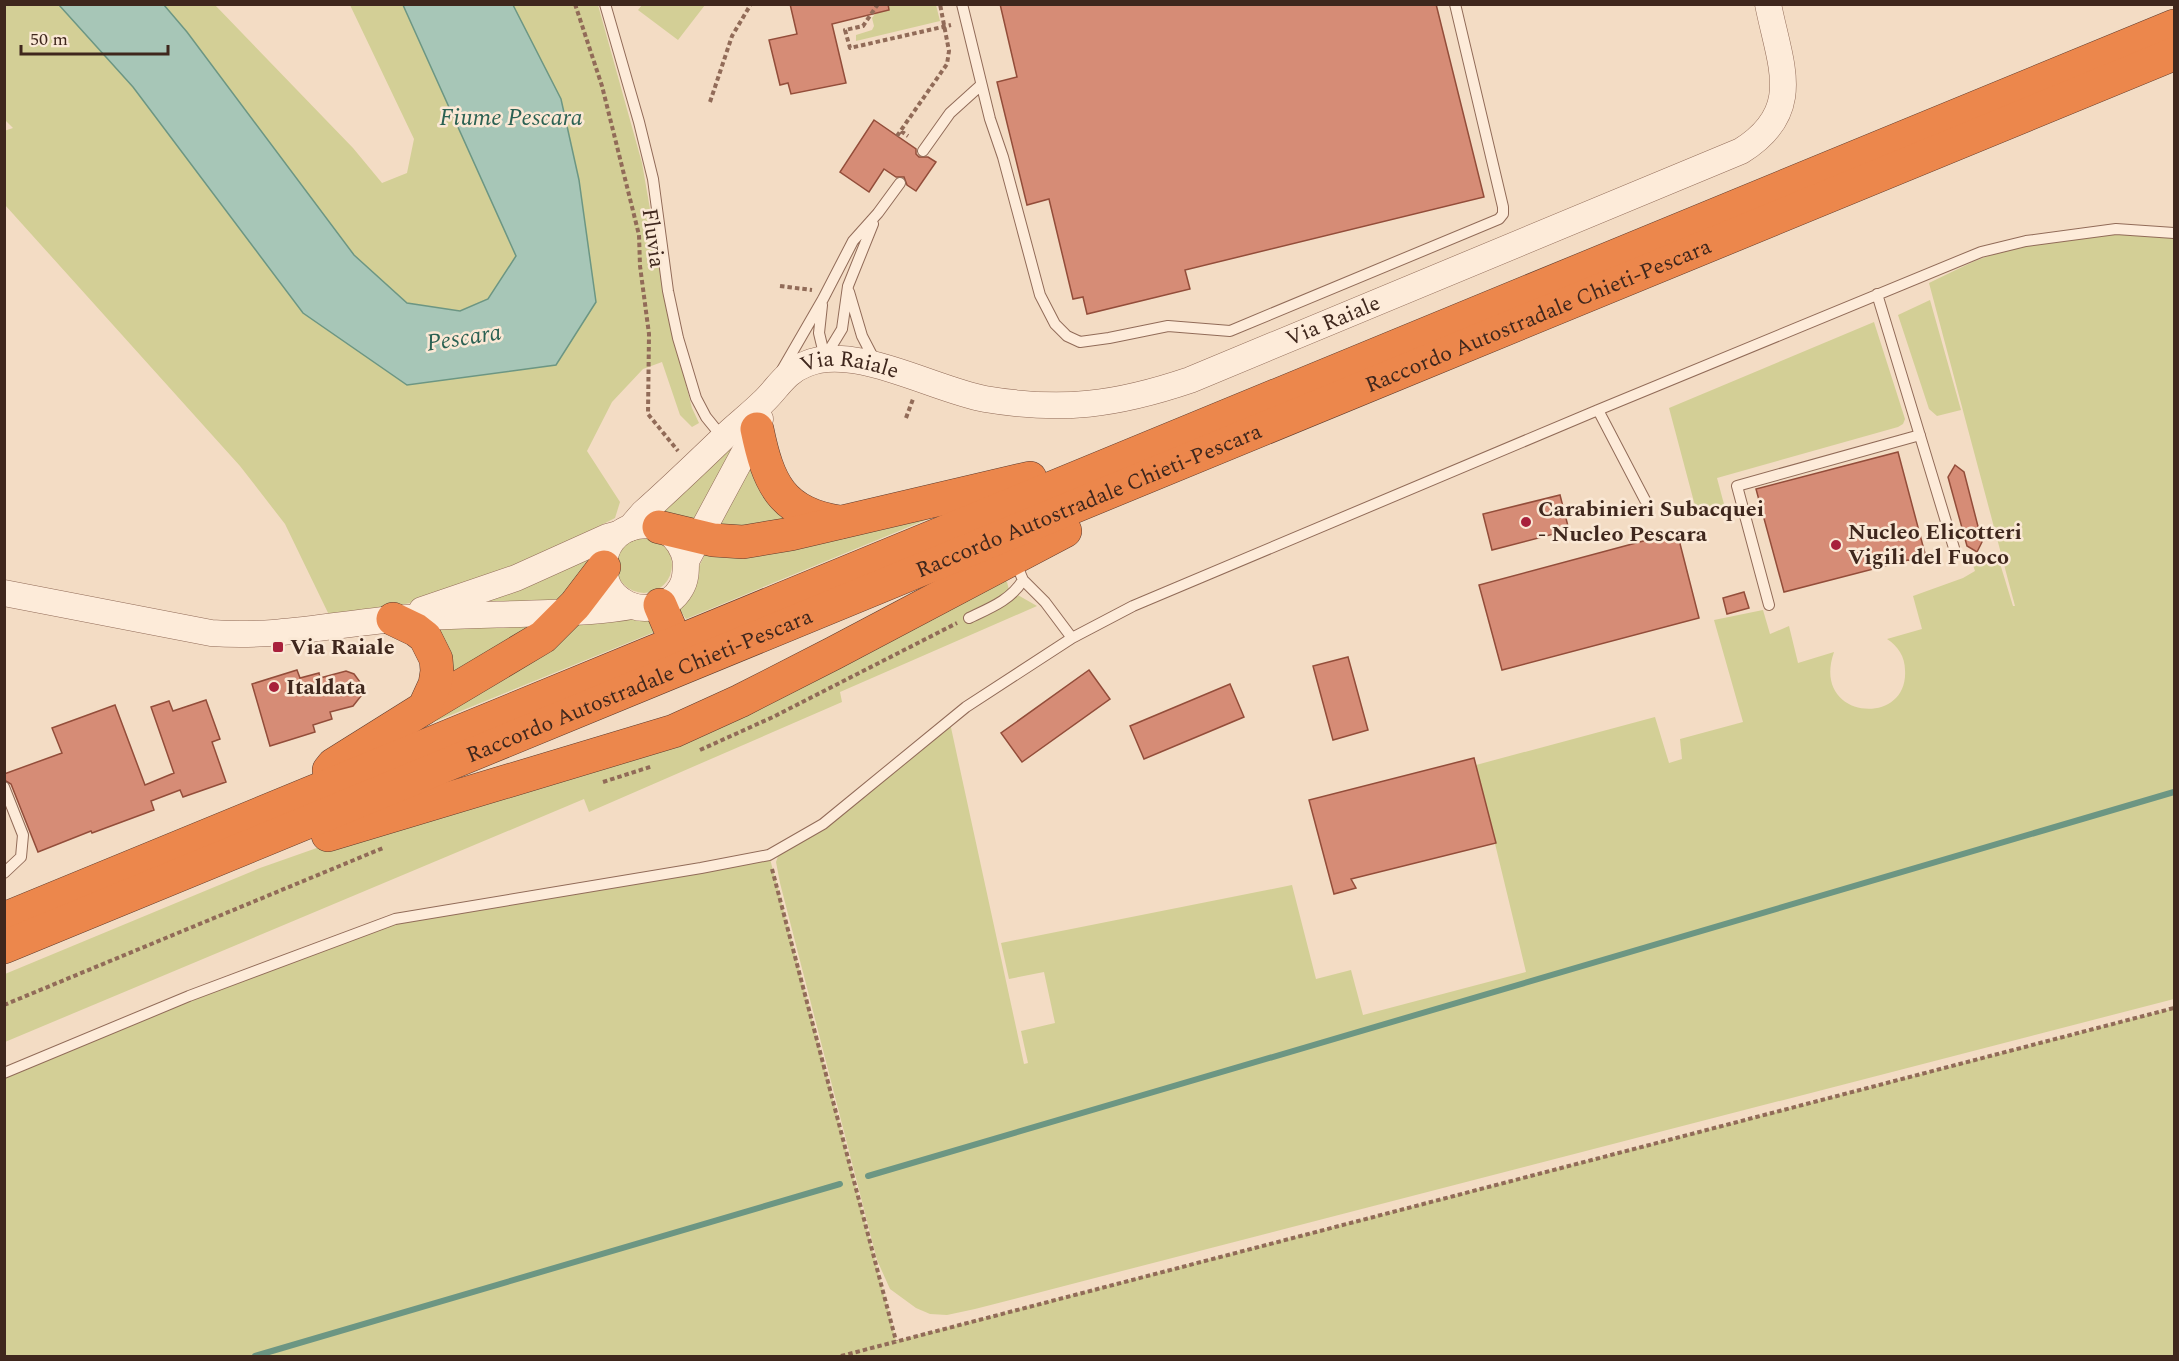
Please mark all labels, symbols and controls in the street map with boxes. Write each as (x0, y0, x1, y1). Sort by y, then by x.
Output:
scale bar (21, 18, 168, 56)
text: 50 m (30, 26, 68, 53)
water label: Fiume Pescara (439, 100, 583, 136)
street label: Fluvia (632, 206, 674, 270)
street label: Raccordo Autostradale Chieti-Pescara (1360, 230, 1717, 402)
street label: Via Raiale (1281, 286, 1385, 355)
water label: Pescara (424, 314, 504, 362)
street label: Via Raiale (795, 342, 903, 387)
street label: Raccordo Autostradale Chieti-Pescara (911, 415, 1267, 587)
place label: Carabinieri Subacquei - Nucleo Pescara (1538, 493, 1764, 551)
marker: Carabinieri Subacquei - Nucleo Pescara (1519, 515, 1533, 529)
place label: Nucleo Elicotteri Vigili del Fuoco (1848, 516, 2022, 574)
marker: Nucleo Elicotteri Vigili del Fuoco (1829, 538, 1843, 552)
street label: Raccordo Autostradale Chieti-Pescara (461, 599, 818, 772)
place label: Via Raiale (290, 631, 395, 664)
marker: Via Raiale (271, 640, 285, 654)
place label: Italdata (286, 671, 367, 704)
marker: Italdata (267, 680, 281, 694)

